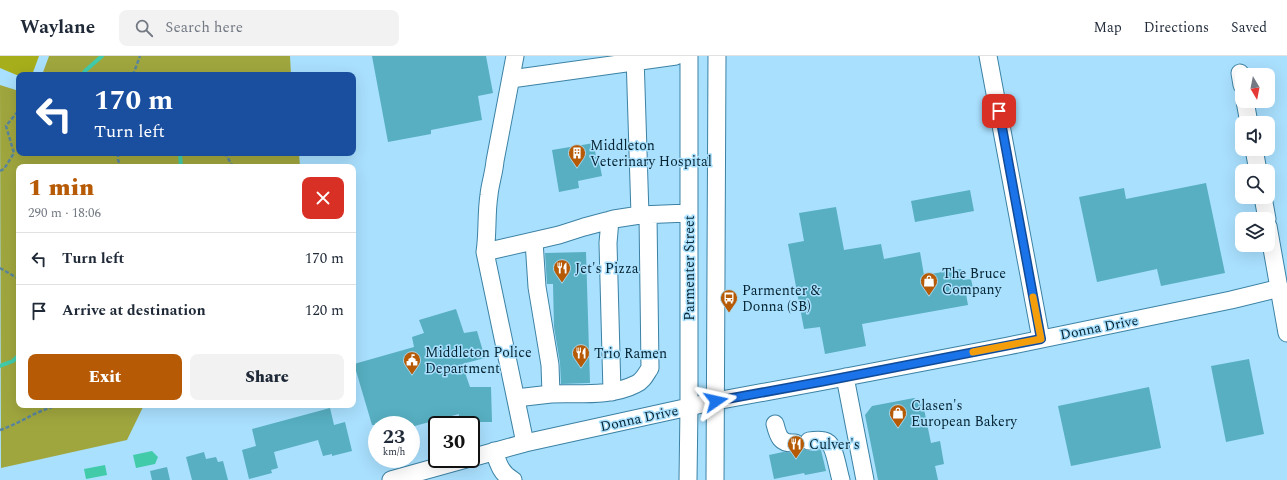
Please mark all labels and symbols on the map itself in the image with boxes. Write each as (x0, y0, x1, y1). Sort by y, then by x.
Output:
north arrow (1235, 68, 1275, 108)
pin (982, 94, 1016, 128)
place label: Middleton Veterinary Hospital (590, 135, 712, 172)
building icon: Middleton Veterinary Hospital (567, 143, 587, 168)
street label: Parmenter Street (679, 215, 700, 321)
restaurant icon: Jet's Pizza (552, 258, 572, 283)
place label: Jet's Pizza (575, 258, 639, 279)
place label: The Bruce Company (942, 263, 1006, 300)
shop icon: The Bruce Company (919, 271, 939, 296)
place label: Parmenter & Donna (SB) (742, 280, 821, 317)
bus stop icon: Parmenter & Donna (SB) (719, 288, 739, 313)
street label: Donna Drive (1058, 310, 1140, 345)
place label: Middleton Police Department (425, 342, 532, 379)
restaurant icon: Trio Ramen (571, 343, 591, 368)
place label: Trio Ramen (594, 343, 667, 364)
public building icon: Middleton Police Department (402, 350, 422, 375)
position arrow (695, 380, 737, 422)
place label: Clasen's European Bakery (911, 395, 1018, 432)
street label: Donna Drive (598, 400, 680, 437)
shop icon: Clasen's European Bakery (888, 403, 908, 428)
speed limit sign: 30 (428, 416, 480, 468)
restaurant icon: Culver's (786, 434, 806, 459)
place label: Culver's (809, 434, 860, 455)

